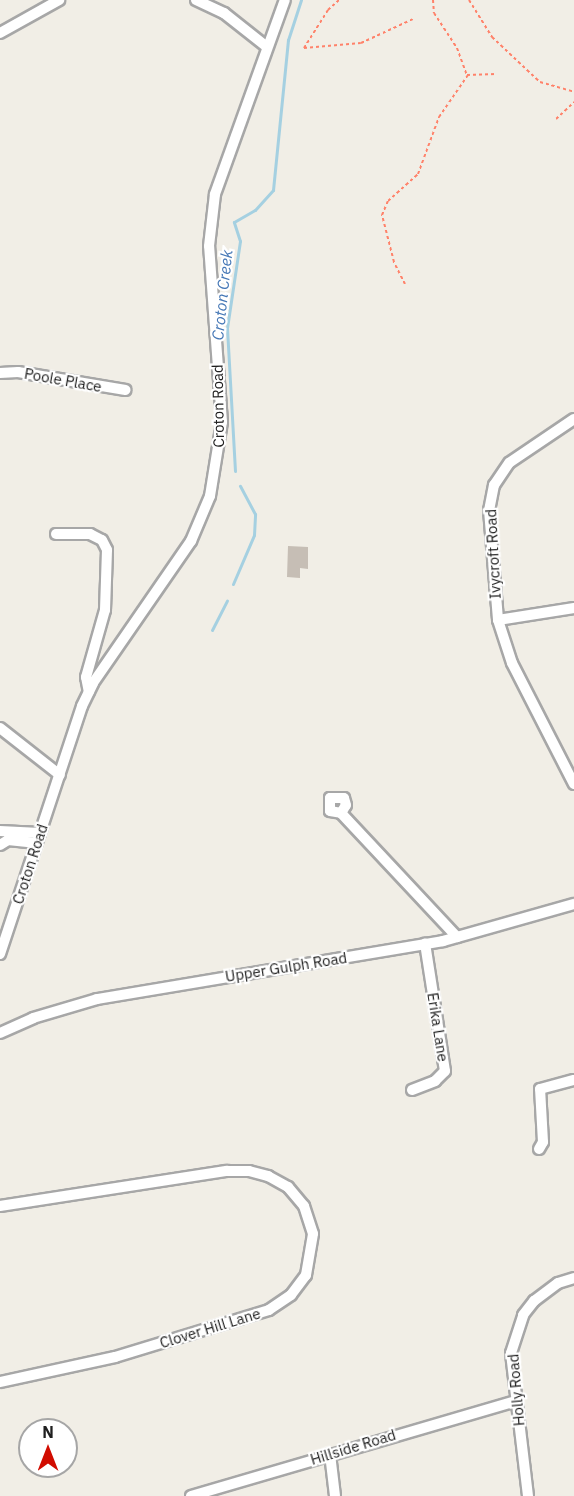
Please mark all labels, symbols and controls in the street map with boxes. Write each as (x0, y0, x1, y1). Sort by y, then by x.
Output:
water label: Croton Creek (208, 249, 236, 341)
street label: Poole Place (23, 364, 103, 396)
street label: Croton Road (208, 364, 228, 448)
street label: Ivycroft Road (482, 508, 504, 600)
street label: Croton Road (9, 822, 51, 906)
street label: Upper Gulph Road (224, 948, 348, 986)
street label: Erika Lane (424, 991, 452, 1063)
street label: Clover Hill Lane (157, 1304, 263, 1352)
street label: Holly Road (504, 1353, 528, 1427)
north arrow (18, 1418, 78, 1478)
text: N (42, 1422, 54, 1442)
street label: Hillside Road (308, 1425, 398, 1469)

